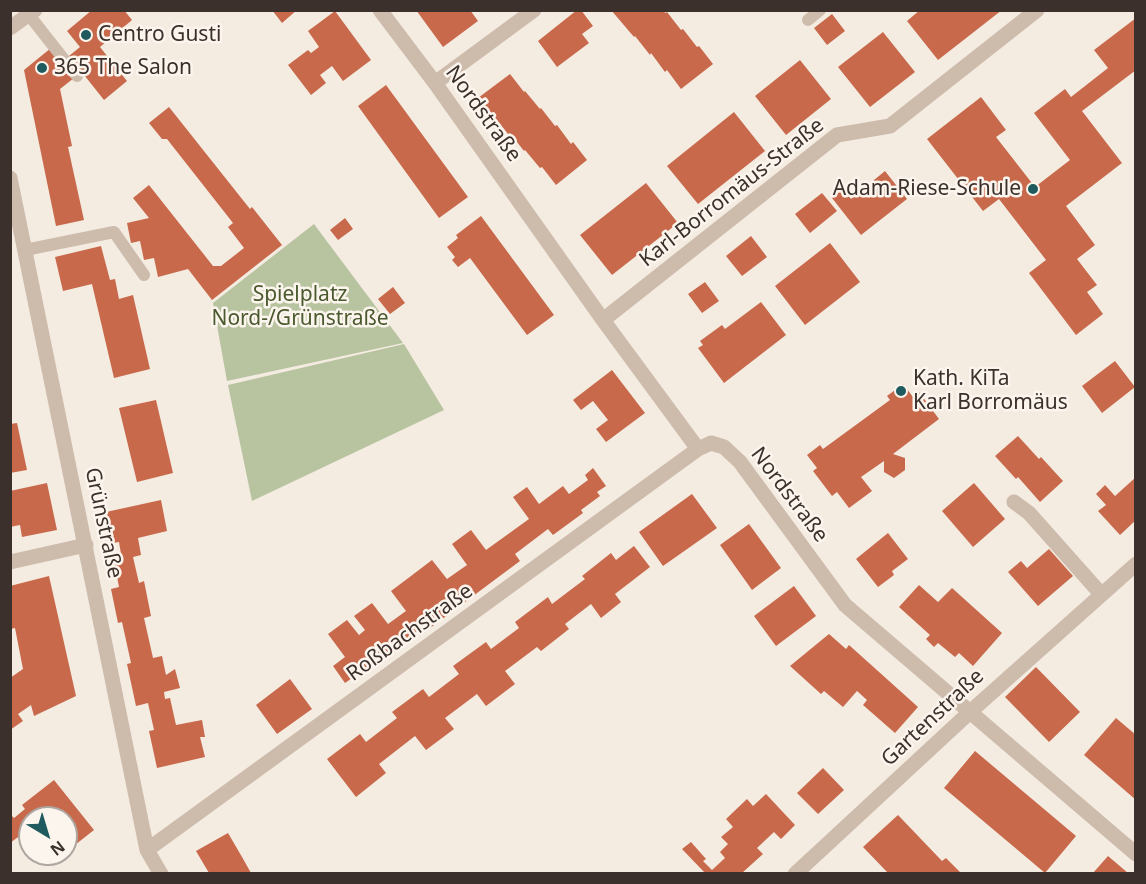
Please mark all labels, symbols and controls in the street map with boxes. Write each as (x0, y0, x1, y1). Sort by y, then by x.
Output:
place label: Centro Gusti (98, 22, 221, 48)
marker: Centro Gusti (79, 28, 93, 42)
place label: 365 The Salon (54, 55, 192, 81)
marker: 365 The Salon (35, 61, 49, 75)
street label: Nordstraße (440, 61, 526, 167)
street label: Karl-Borromäus-Straße (635, 113, 829, 273)
place label: Adam-Riese-Schule (833, 176, 1021, 202)
marker: Adam-Riese-Schule (1026, 182, 1040, 196)
park label: Spielplatz Nord-/Grünstraße (211, 282, 389, 332)
place label: Kath. KiTa Karl Borromäus (913, 366, 1068, 416)
marker: Kath. KiTa Karl Borromäus (894, 384, 908, 398)
street label: Nordstraße (745, 442, 833, 548)
street label: Grünstraße (79, 465, 127, 581)
street label: Roßbachstraße (342, 579, 478, 687)
street label: Gartenstraße (877, 664, 989, 772)
north arrow (18, 806, 78, 866)
text: N (46, 836, 70, 861)

